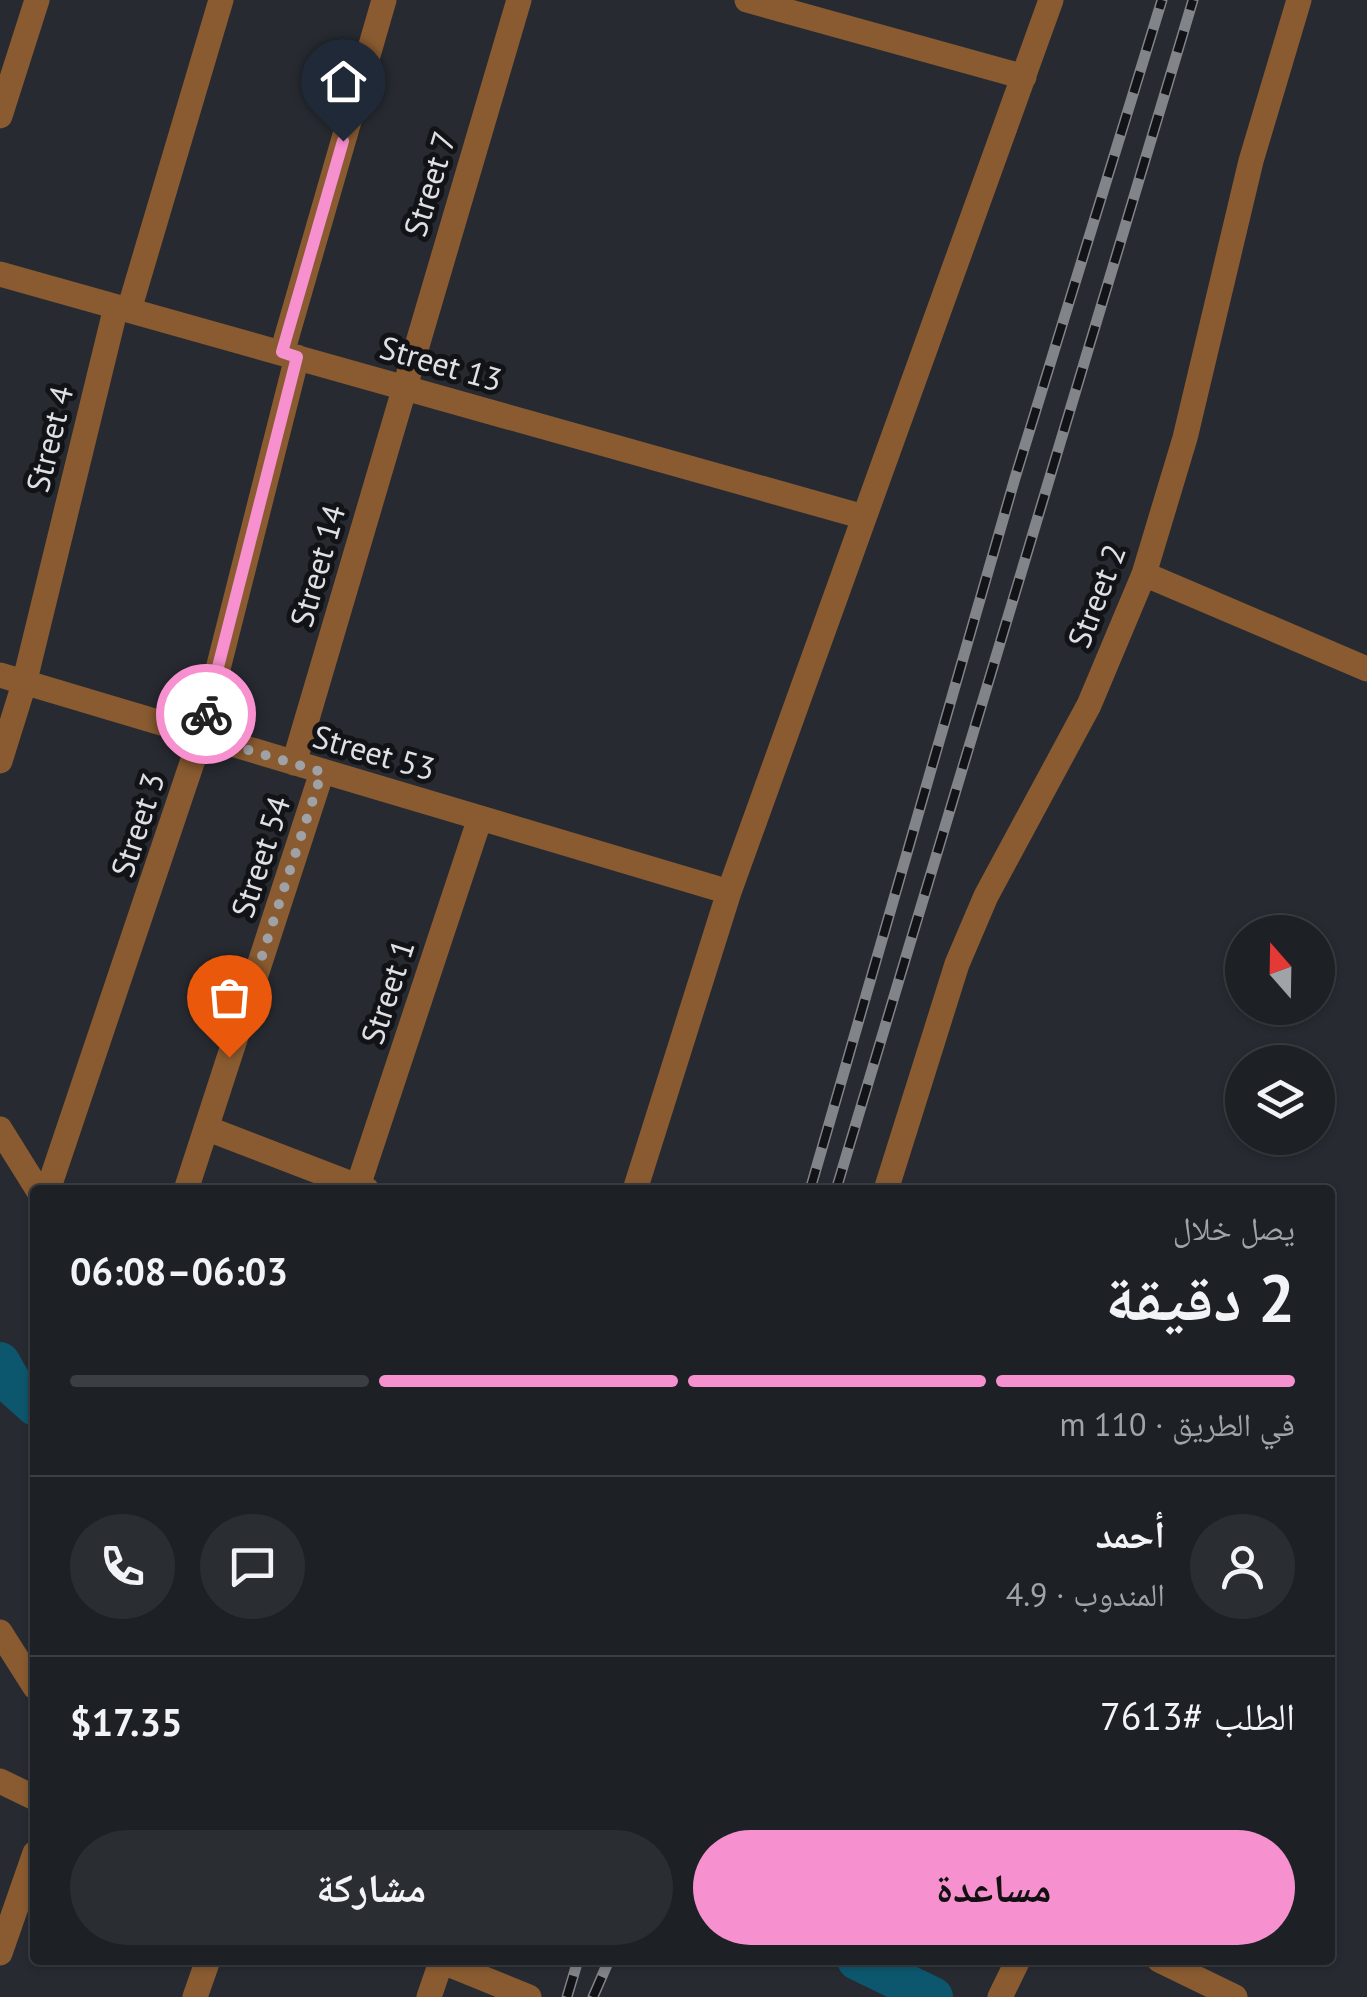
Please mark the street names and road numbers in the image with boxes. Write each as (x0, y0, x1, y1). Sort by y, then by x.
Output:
street label: Street 7 (393, 126, 465, 241)
street label: Street 13 (375, 326, 507, 400)
street label: Street 4 (16, 381, 82, 496)
street label: Street 14 (280, 500, 354, 632)
street label: Street 2 (1057, 538, 1135, 653)
street label: Street 53 (308, 715, 440, 789)
street label: Street 3 (100, 767, 174, 882)
street label: Street 54 (221, 791, 299, 923)
street label: Street 1 (350, 934, 424, 1049)

